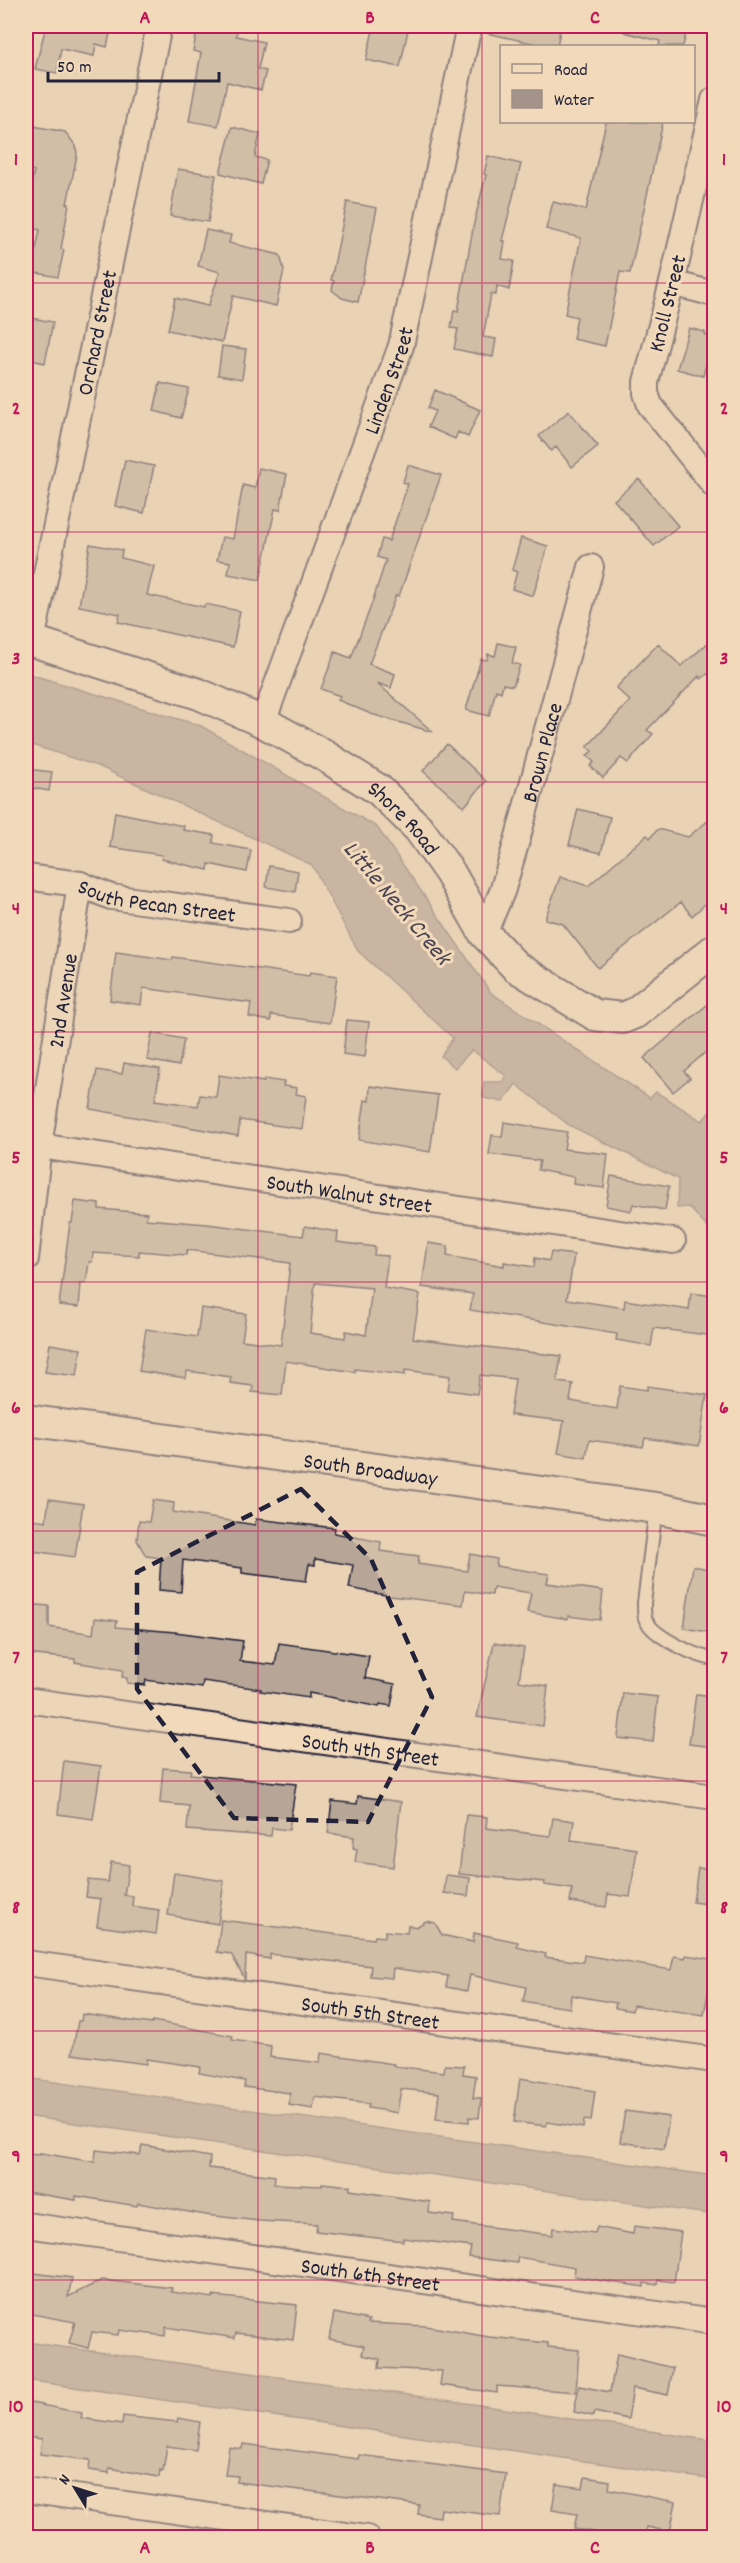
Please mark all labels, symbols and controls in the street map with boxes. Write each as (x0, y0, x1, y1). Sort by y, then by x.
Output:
text: A (140, 5, 151, 33)
text: B (365, 5, 375, 33)
text: C (590, 5, 600, 33)
scale bar (48, 45, 219, 83)
legend (500, 45, 695, 123)
text: 50 m (57, 56, 92, 81)
text: Road (554, 59, 588, 84)
text: Water (554, 89, 594, 114)
text: 1 (14, 147, 18, 175)
text: 1 (722, 147, 726, 175)
street label: Knoll Street (642, 252, 696, 356)
street label: Orchard Street (71, 268, 127, 399)
street label: Linden Street (358, 324, 424, 439)
text: 2 (12, 396, 20, 424)
text: 2 (720, 396, 728, 424)
text: 3 (12, 646, 20, 674)
text: 3 (720, 646, 728, 674)
street label: Brown Place (516, 700, 573, 806)
street label: Shore Road (361, 775, 445, 863)
water label: Little Neck Creek (334, 834, 459, 975)
street label: South Pecan Street (72, 873, 237, 933)
text: 4 (12, 896, 20, 924)
text: 4 (720, 896, 728, 924)
street label: 2nd Avenue (43, 952, 88, 1051)
text: 5 (11, 1145, 21, 1173)
text: 5 (719, 1145, 729, 1173)
street label: South Walnut Street (264, 1168, 434, 1224)
text: 6 (11, 1395, 21, 1423)
text: 6 (719, 1395, 729, 1423)
street label: South Broadway (301, 1447, 440, 1496)
text: 7 (12, 1645, 20, 1673)
text: 7 (720, 1645, 728, 1673)
street label: South 4th Street (300, 1727, 441, 1777)
text: 8 (12, 1895, 20, 1923)
text: 8 (720, 1895, 728, 1923)
street label: South 5th Street (299, 1990, 441, 2040)
text: 9 (11, 2144, 21, 2172)
text: 9 (719, 2144, 729, 2172)
street label: South 6th Street (299, 2252, 441, 2302)
text: 10 (8, 2394, 24, 2422)
text: 10 (716, 2394, 732, 2422)
north arrow (45, 2458, 105, 2518)
text: N (54, 2470, 77, 2490)
text: A (140, 2535, 151, 2563)
text: B (365, 2535, 375, 2563)
text: C (590, 2535, 600, 2563)

